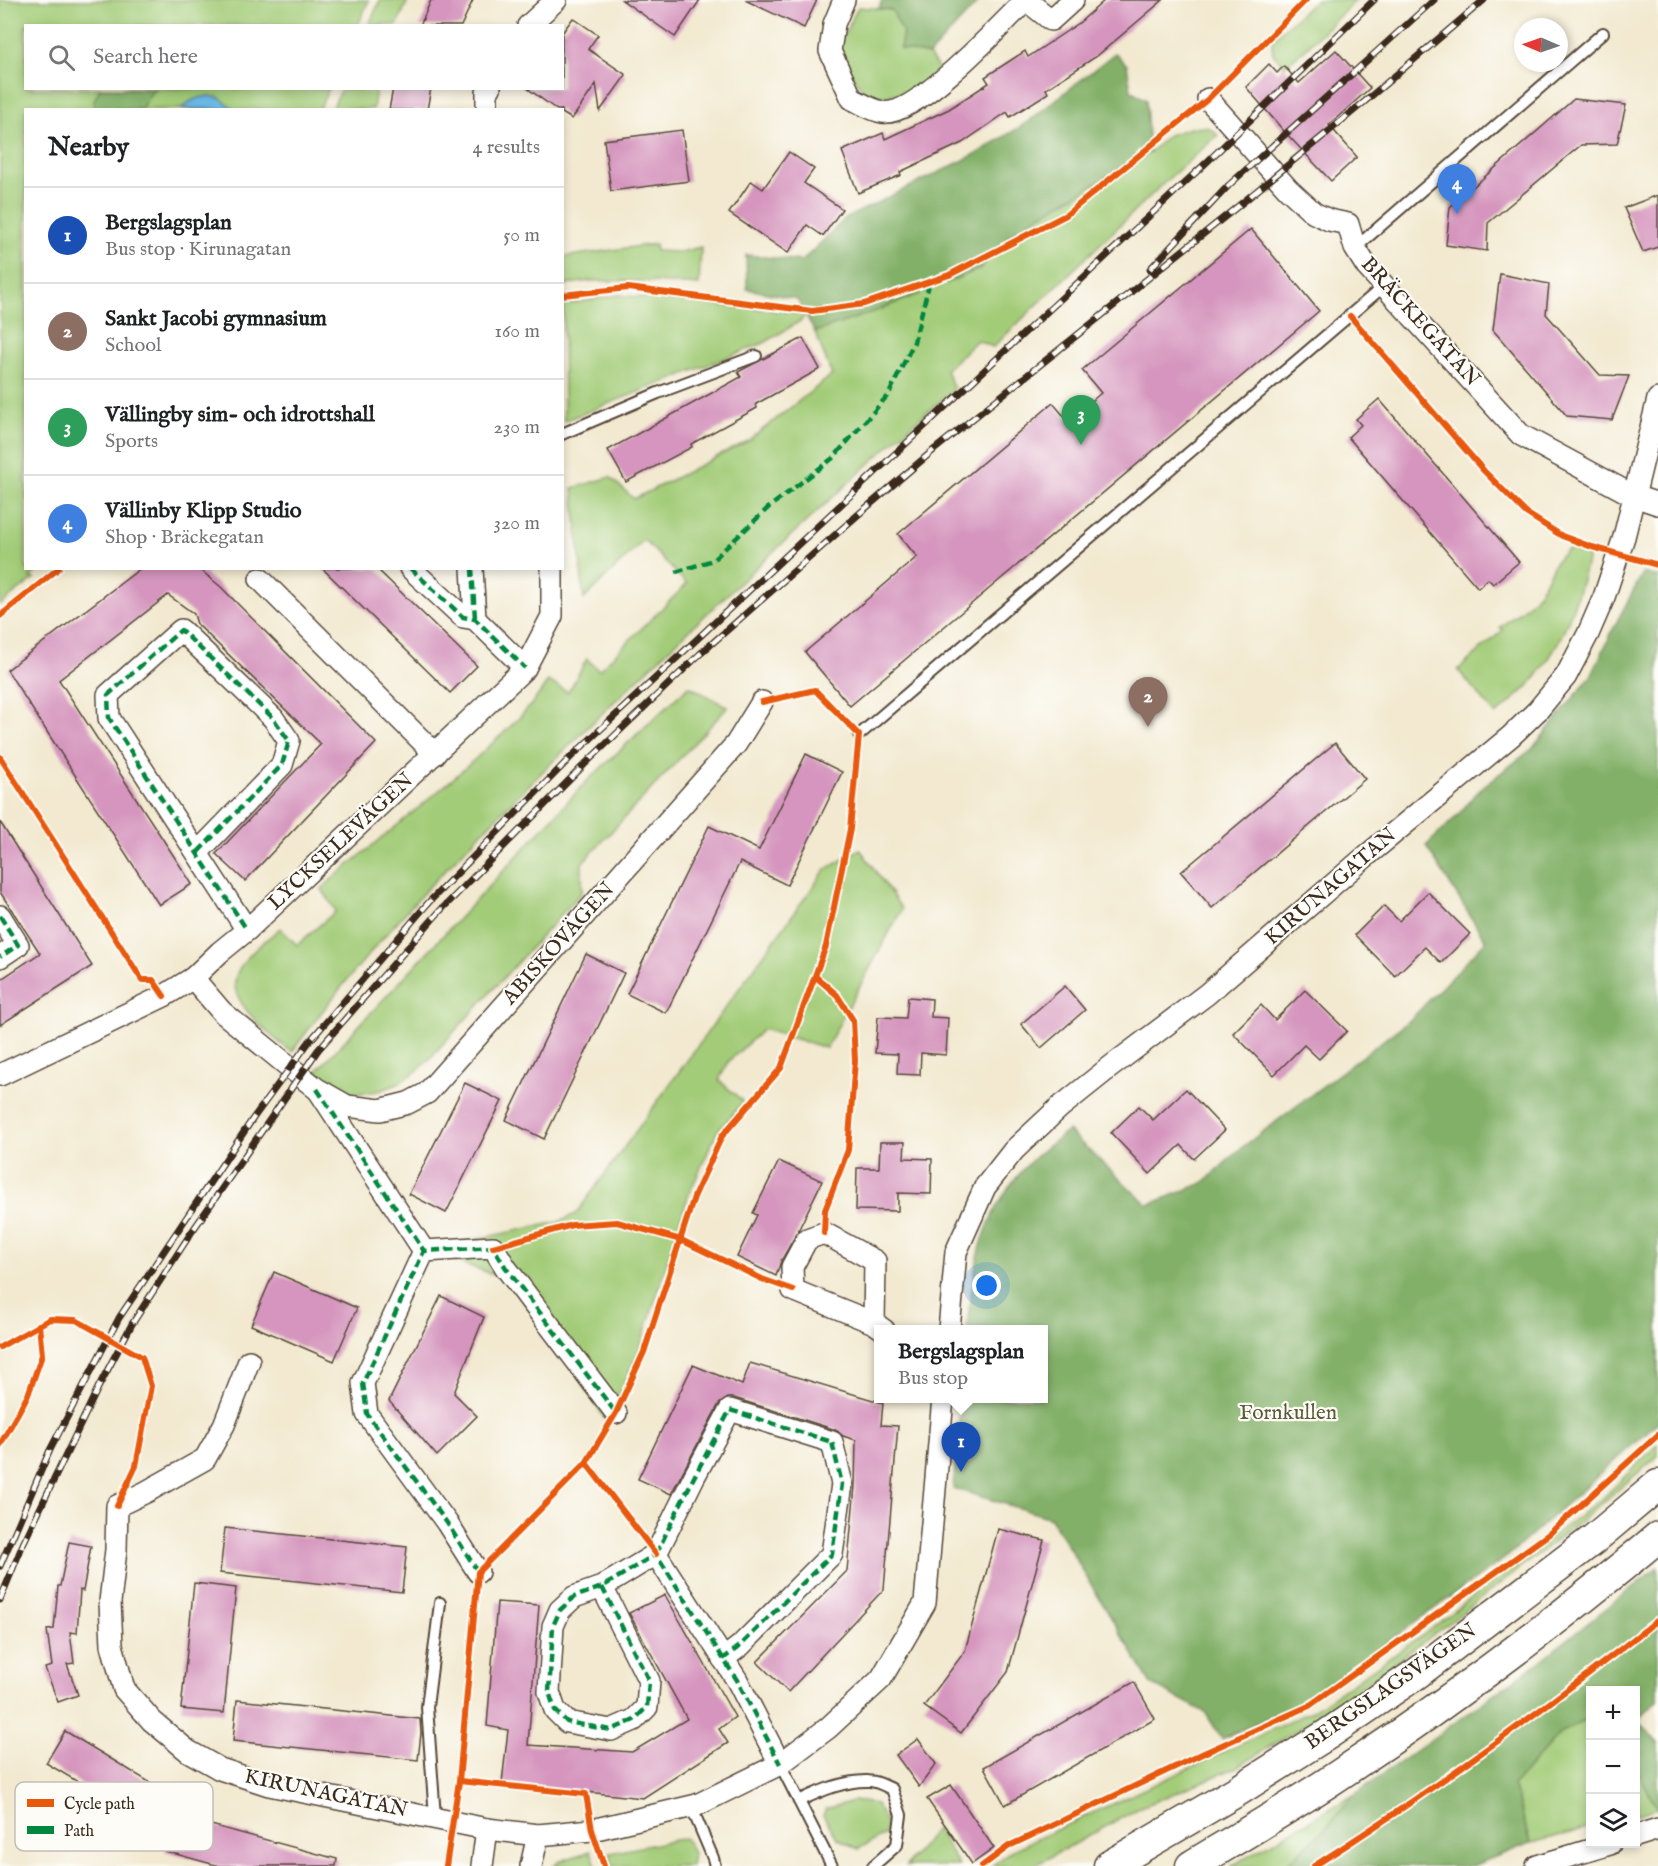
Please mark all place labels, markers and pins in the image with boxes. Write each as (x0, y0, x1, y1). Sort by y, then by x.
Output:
pin: 4 (1438, 164, 1476, 214)
pin: 3 (1062, 396, 1100, 445)
pin: 2 (1128, 678, 1168, 727)
pin: 1 (942, 1422, 980, 1472)

